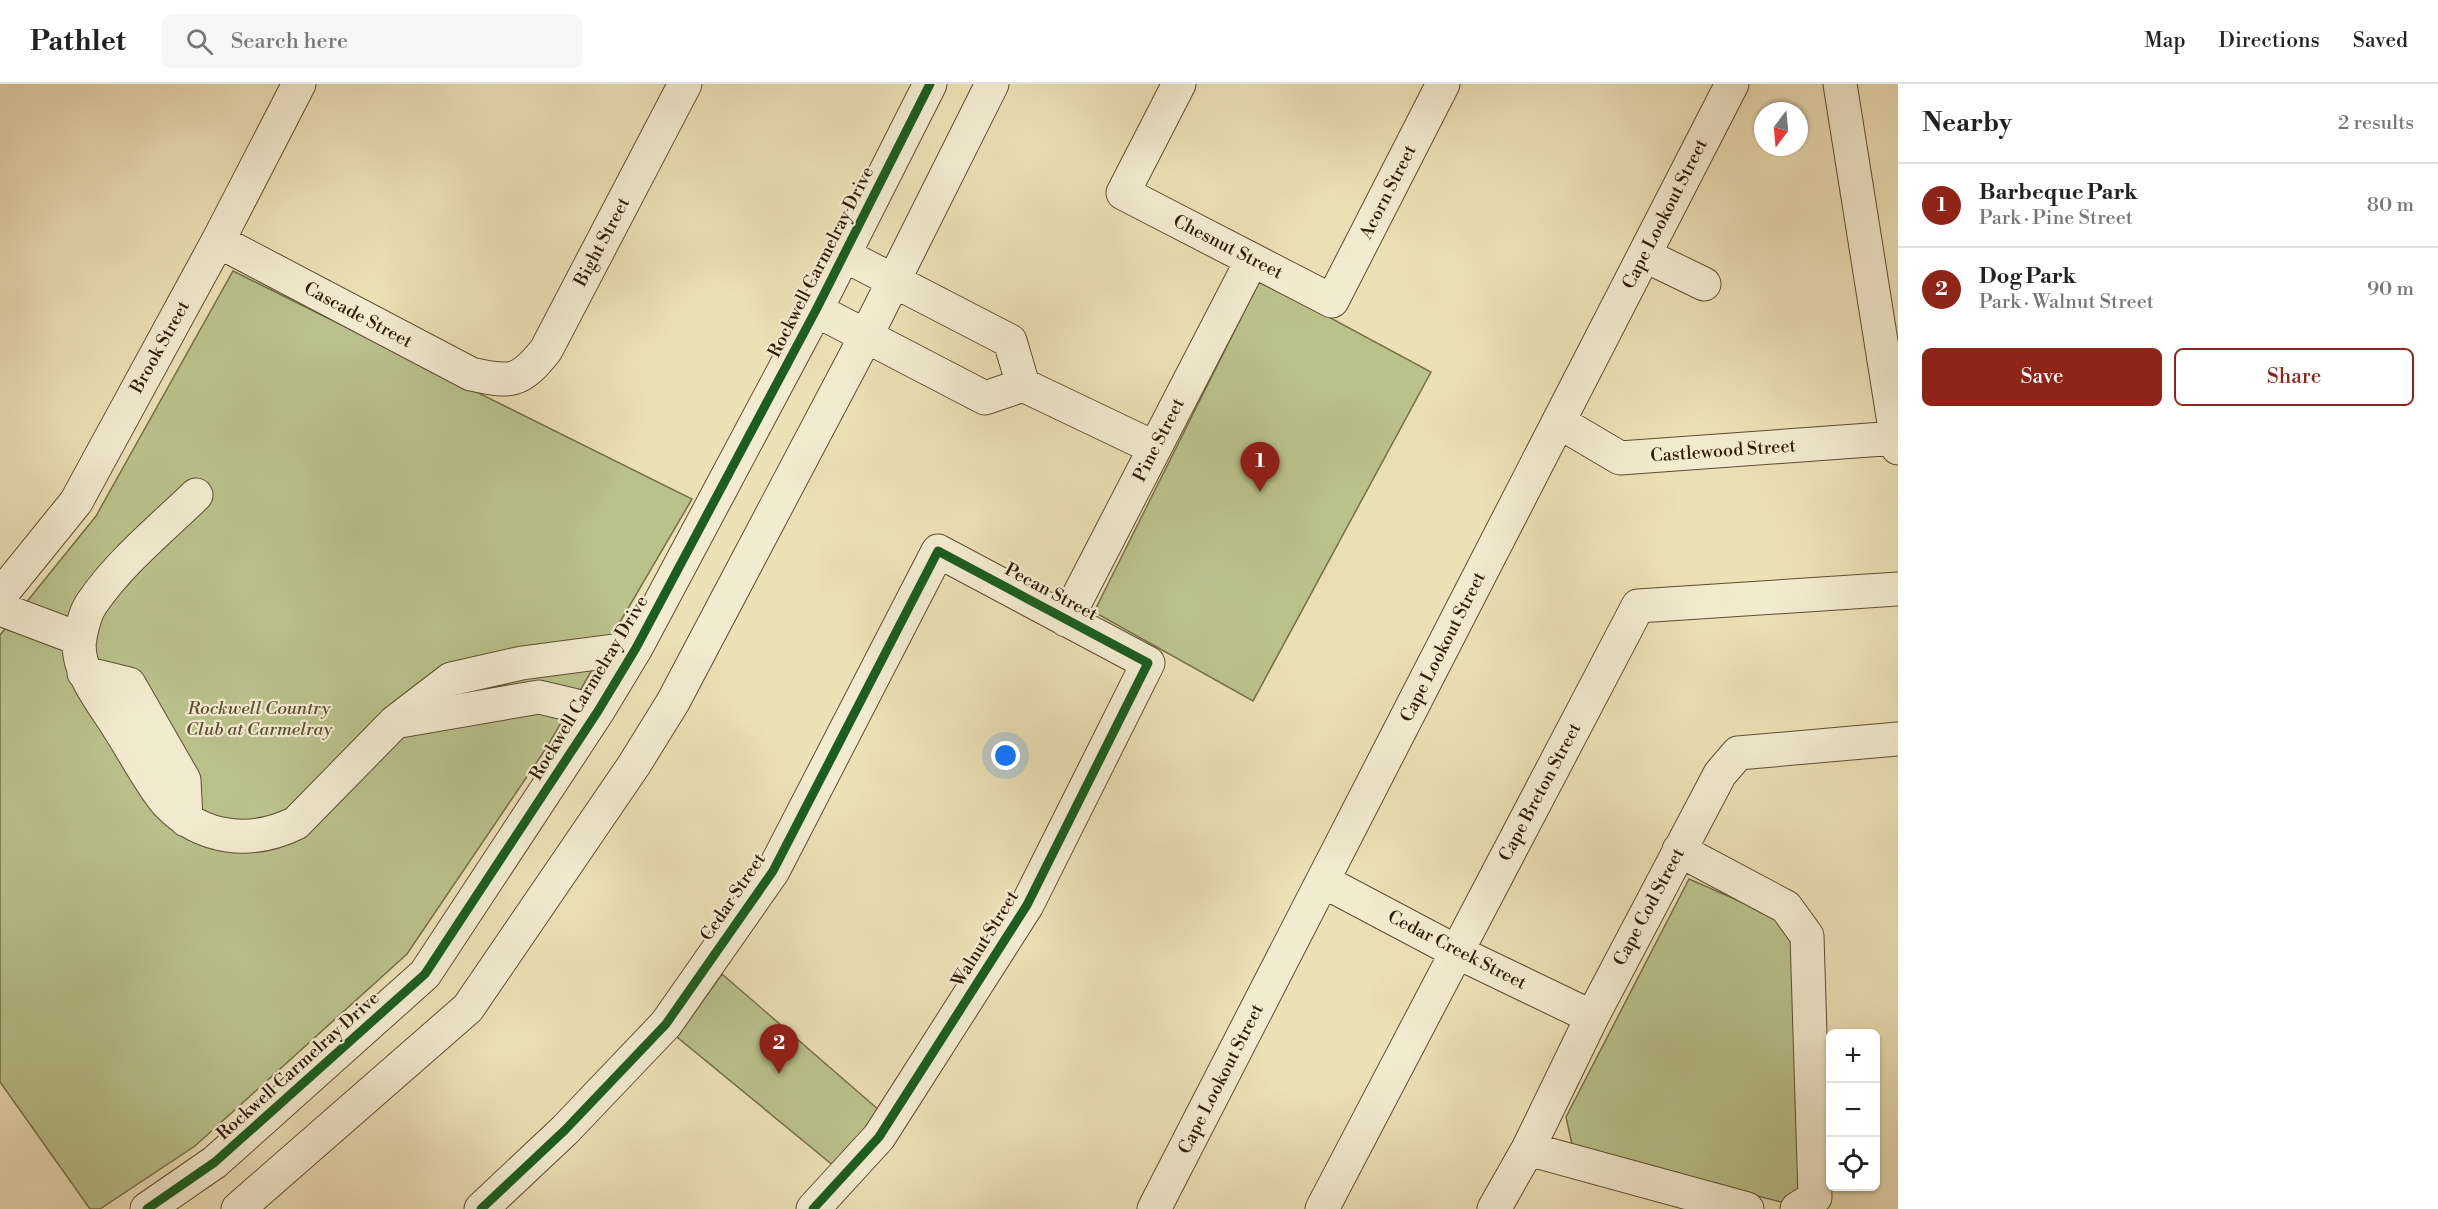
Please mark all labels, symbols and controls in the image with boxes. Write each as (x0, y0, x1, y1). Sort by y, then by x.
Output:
search box (162, 14, 582, 68)
text: Pathlet (30, 24, 126, 59)
icon: search (183, 25, 216, 58)
text: Search here (231, 28, 348, 55)
text: Map (2144, 28, 2186, 54)
text: Directions (2219, 28, 2320, 54)
text: Saved (2353, 28, 2408, 54)
north arrow (1754, 102, 1808, 156)
text: Nearby (1922, 107, 2012, 139)
text: 2 results (2338, 111, 2414, 136)
street label: Cape Lookout Street (1617, 135, 1713, 293)
street label: Acorn Street (1354, 141, 1422, 244)
street label: Rockwell Carmelray Drive (763, 163, 879, 361)
text: Barbeque Park (1979, 179, 2138, 206)
street label: Bight Street (568, 193, 635, 291)
text: 1 (1937, 193, 1946, 218)
text: 80 m (2367, 193, 2414, 218)
text: Park · Pine Street (1979, 206, 2133, 231)
street label: Chesnut Street (1169, 210, 1287, 285)
text: Dog Park (1979, 263, 2076, 290)
street label: Cascade Street (300, 277, 417, 353)
text: 2 (1935, 277, 1948, 302)
text: 90 m (2367, 277, 2414, 302)
text: Park · Walnut Street (1979, 290, 2154, 315)
street label: Brook Street (125, 296, 195, 398)
button: Save (1922, 348, 2162, 406)
button: Share (2174, 348, 2414, 406)
street label: Pine Street (1128, 394, 1190, 486)
street label: Castlewood Street (1649, 434, 1797, 468)
pin: 1 (1240, 442, 1280, 492)
street label: Pecan Street (1001, 558, 1102, 626)
street label: Cape Lookout Street (1395, 568, 1491, 726)
street label: Rockwell Carmelray Drive (525, 591, 653, 785)
park label: Rockwell Country Club at Carmelray (186, 697, 333, 741)
street label: Cape Breton Street (1494, 718, 1587, 865)
your location (991, 741, 1020, 770)
street label: Cape Cod Street (1608, 844, 1690, 970)
street label: Cedar Street (695, 848, 771, 945)
street label: Walnut Street (946, 886, 1024, 992)
street label: Cedar Creek Street (1384, 905, 1531, 995)
street label: Rockwell Carmelray Drive (212, 987, 384, 1145)
street label: Cape Lookout Street (1173, 1000, 1269, 1158)
pin: 2 (760, 1024, 798, 1074)
map controls (1826, 1029, 1880, 1191)
button: + (1826, 1029, 1880, 1083)
button: − (1826, 1083, 1880, 1137)
button: locate (1826, 1137, 1880, 1191)

